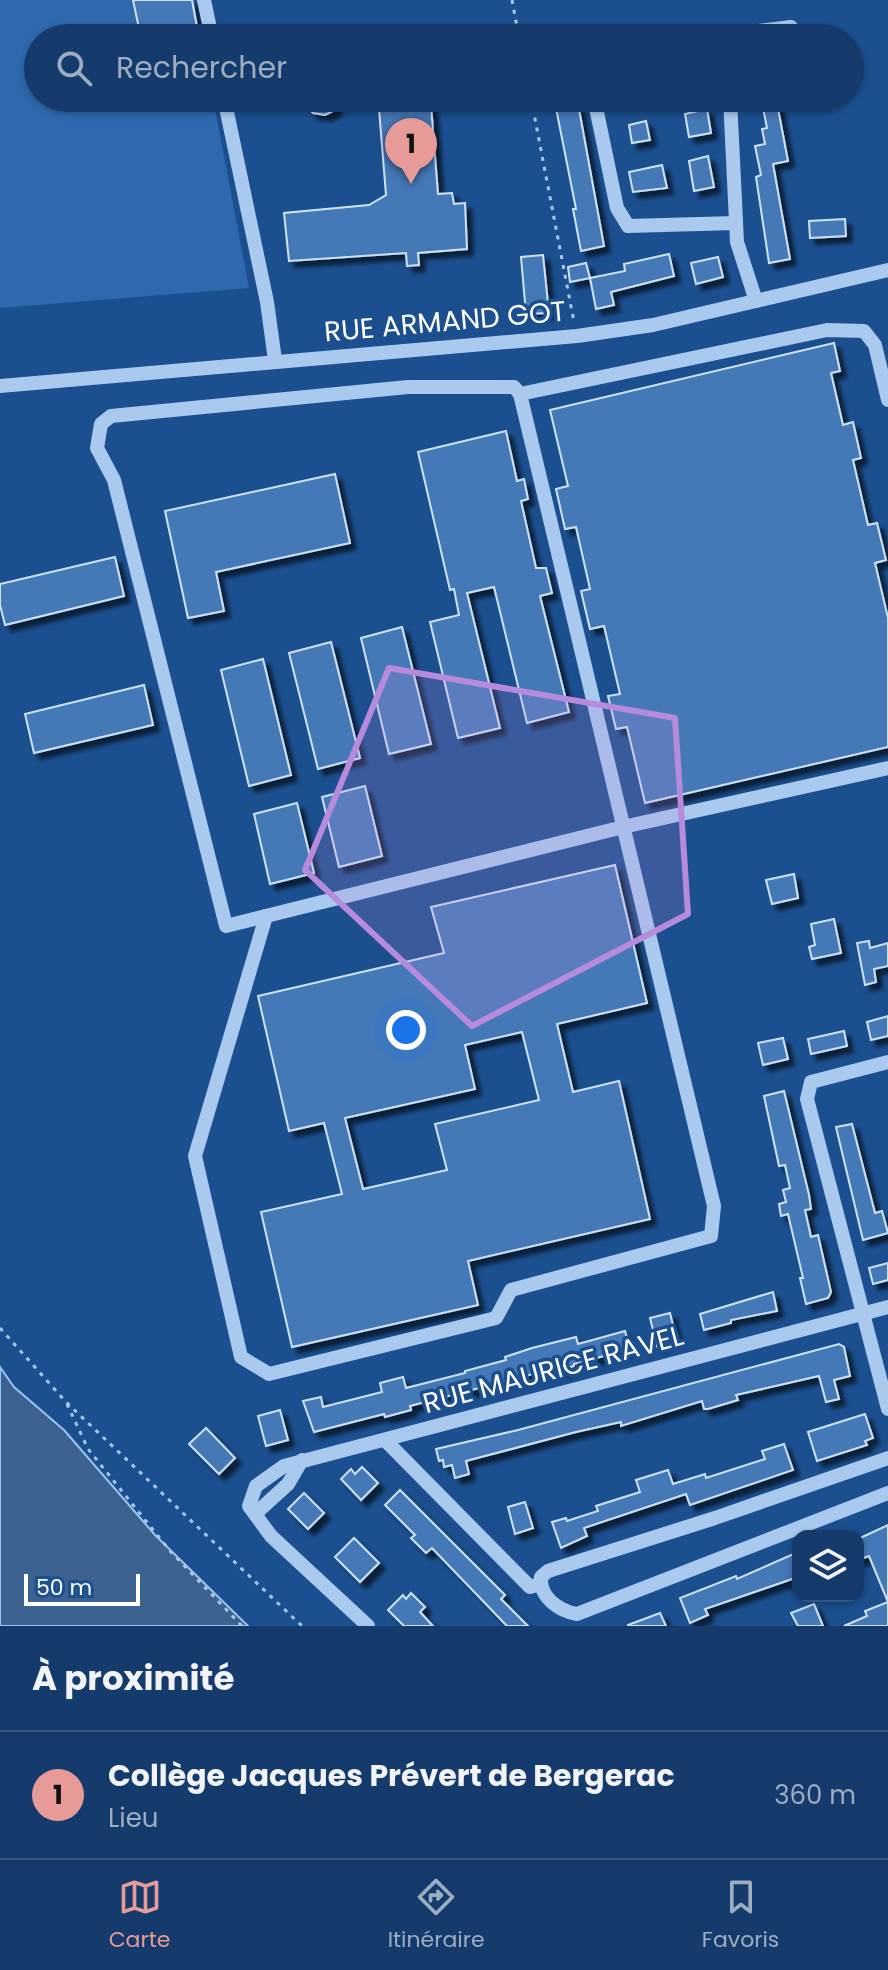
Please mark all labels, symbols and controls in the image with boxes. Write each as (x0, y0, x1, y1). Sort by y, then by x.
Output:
search box (24, 24, 864, 112)
icon: search (52, 46, 96, 90)
text: Rechercher (116, 46, 287, 89)
pin: 1 (385, 118, 437, 184)
street label: RUE ARMAND GOT (323, 292, 568, 351)
your location (386, 1010, 426, 1050)
street label: RUE MAURICE RAVEL (418, 1316, 688, 1423)
map controls (792, 1530, 864, 1602)
button: layers (792, 1530, 864, 1602)
scale bar (24, 1570, 140, 1606)
text: 50 m (36, 1572, 92, 1603)
text: À proximité (32, 1654, 234, 1702)
text: Collège Jacques Prévert de Bergerac (108, 1754, 675, 1797)
text: 1 (53, 1777, 63, 1813)
text: 360 m (774, 1777, 856, 1813)
text: Lieu (108, 1800, 158, 1836)
tab: Carte (109, 1875, 170, 1956)
tab: Itinéraire (388, 1875, 485, 1956)
tab: Favoris (702, 1875, 779, 1956)

